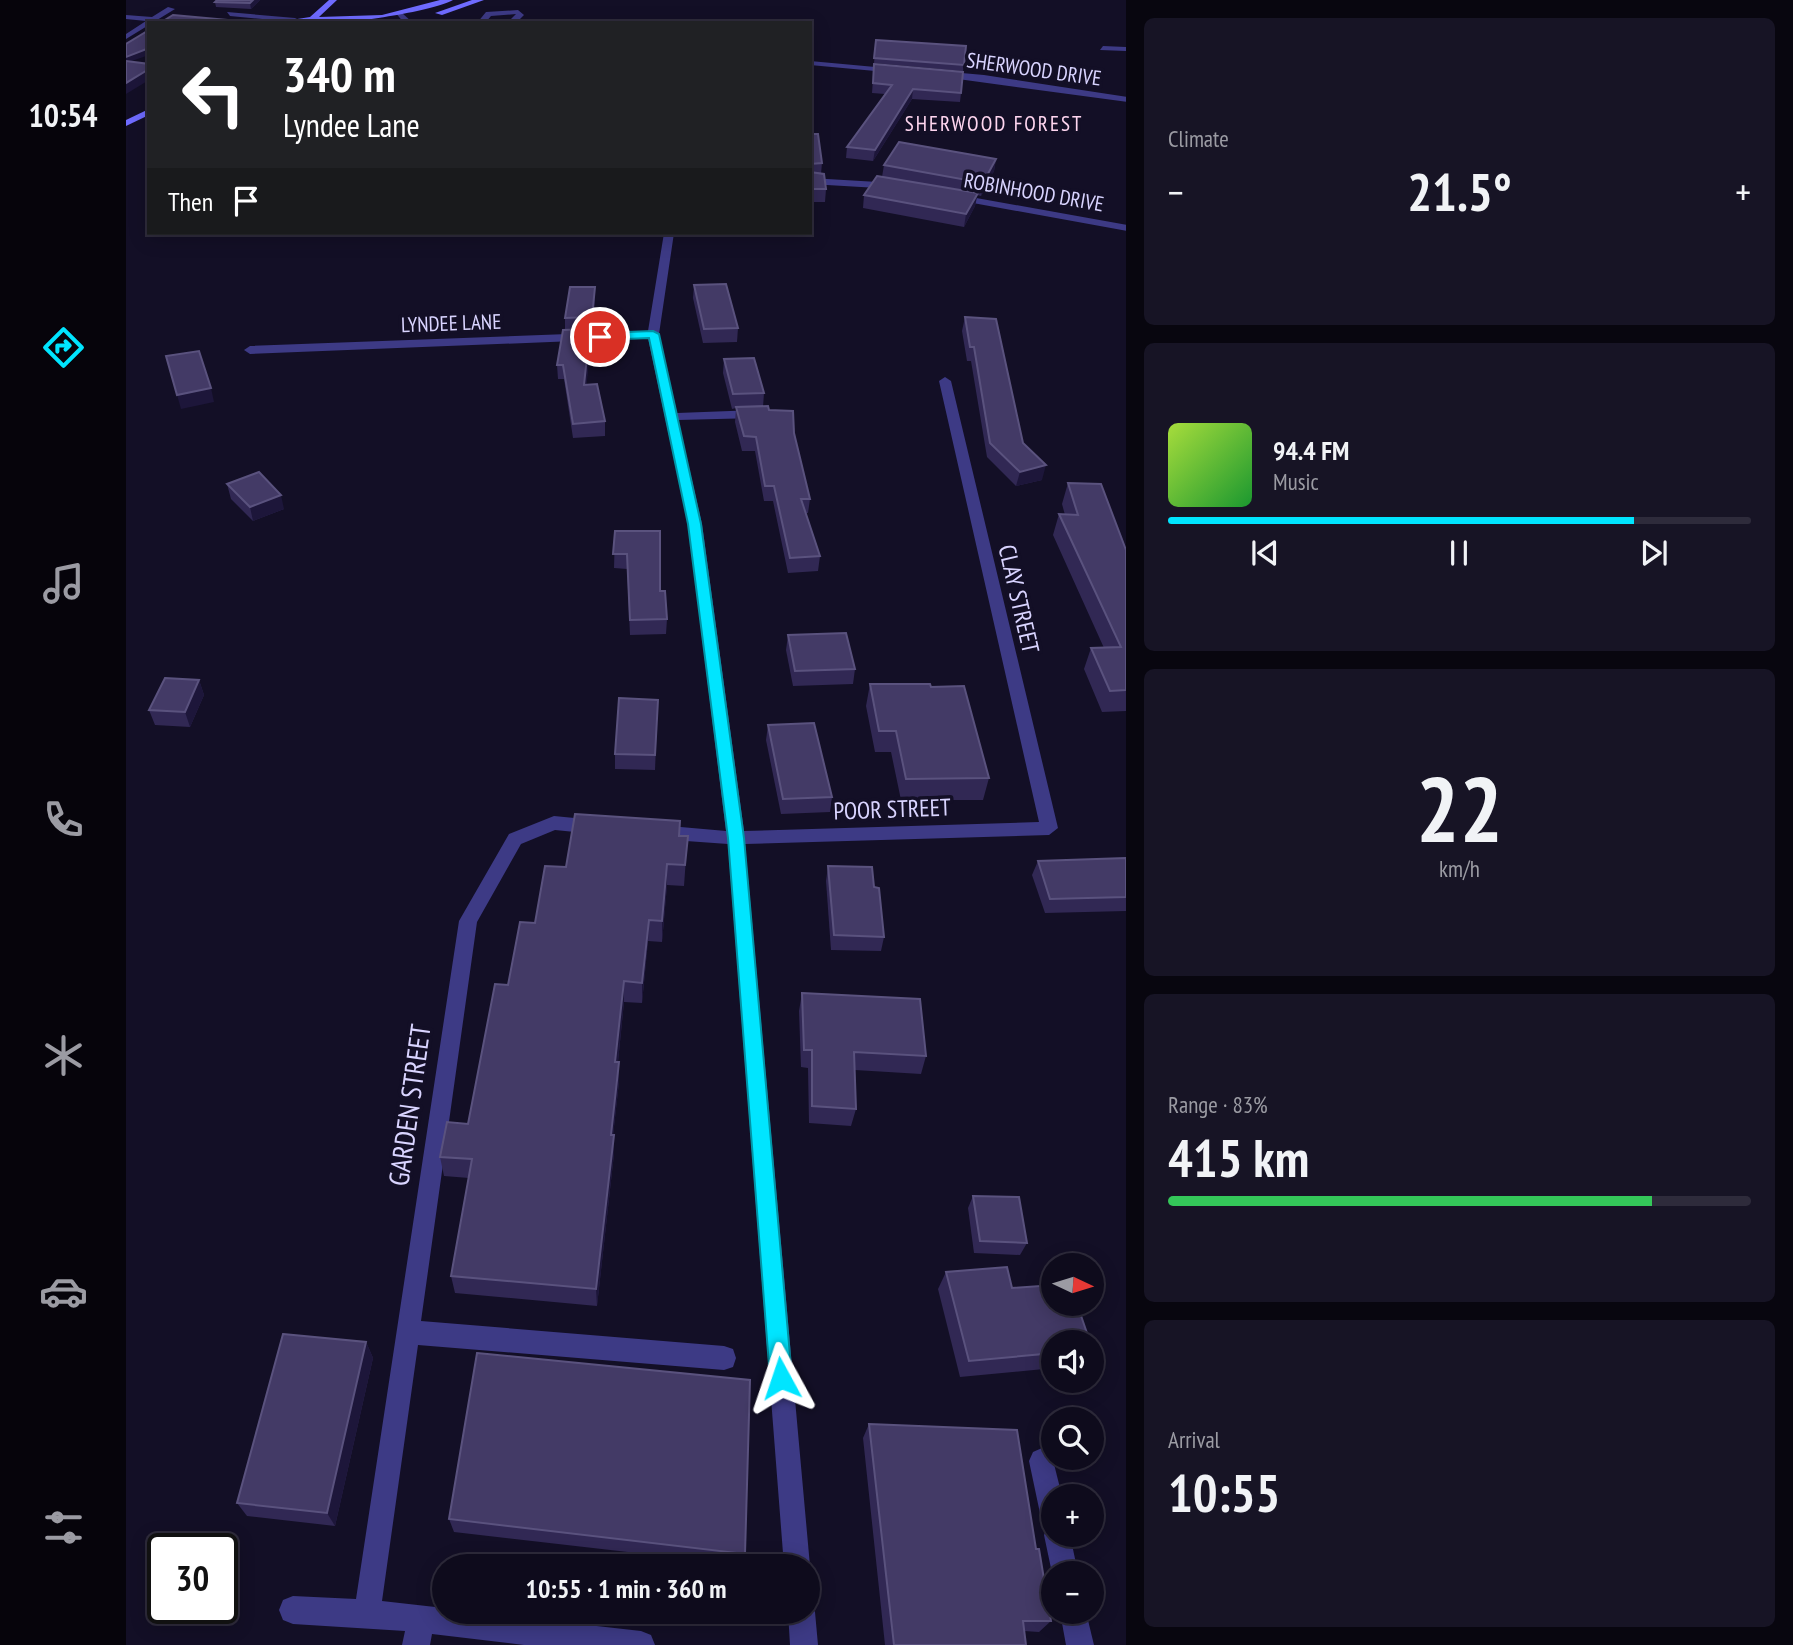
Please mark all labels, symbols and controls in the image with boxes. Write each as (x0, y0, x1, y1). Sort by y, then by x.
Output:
text: 340 m (283, 42, 396, 106)
street label: SHERWOOD DRIVE (965, 46, 1103, 92)
icon: left (168, 49, 259, 140)
text: 10:54 (28, 94, 98, 136)
text: Lyndee Lane (283, 104, 420, 146)
district label: SHERWOOD FOREST (905, 110, 1083, 137)
text: Climate (1168, 124, 1229, 153)
text: 21.5° (1407, 158, 1512, 225)
street label: ROBINHOOD DRIVE (962, 166, 1106, 218)
text: − (1168, 167, 1184, 216)
text: + (1735, 167, 1751, 216)
icon: arrive (227, 182, 265, 220)
text: Then (168, 185, 213, 218)
pin (570, 307, 630, 367)
street label: LYNDEE LANE (400, 308, 502, 338)
icon: arrive (581, 318, 619, 356)
icon: directions (39, 323, 88, 372)
text: 94.4 FM (1273, 434, 1349, 467)
text: Music (1273, 467, 1319, 496)
icon: previous (1246, 534, 1284, 572)
icon: pause (1440, 534, 1478, 572)
icon: next (1635, 534, 1673, 572)
street label: CLAY STREET (991, 542, 1047, 657)
icon: music (39, 559, 88, 608)
text: 22 (1416, 749, 1503, 867)
street label: POOR STREET (833, 791, 951, 827)
icon: phone (39, 795, 88, 844)
text: km/h (1439, 854, 1480, 883)
street label: GARDEN STREET (379, 1021, 439, 1188)
icon: climate (39, 1031, 88, 1080)
text: Range · 83% (1168, 1090, 1268, 1119)
text: 415 km (1168, 1124, 1309, 1191)
north arrow (1041, 1253, 1104, 1316)
map controls (1041, 1253, 1104, 1624)
icon: car (39, 1267, 88, 1316)
button: sound (1041, 1330, 1104, 1393)
position arrow (744, 1341, 818, 1415)
button: search (1041, 1407, 1104, 1470)
text: Arrival (1168, 1425, 1220, 1454)
text: 10:55 (1168, 1459, 1280, 1526)
button: + (1041, 1484, 1104, 1547)
icon: filters (39, 1503, 88, 1552)
speed limit sign: 30 (147, 1533, 238, 1624)
button: − (1041, 1561, 1104, 1624)
text: 10:55 · 1 min · 360 m (526, 1572, 726, 1605)

